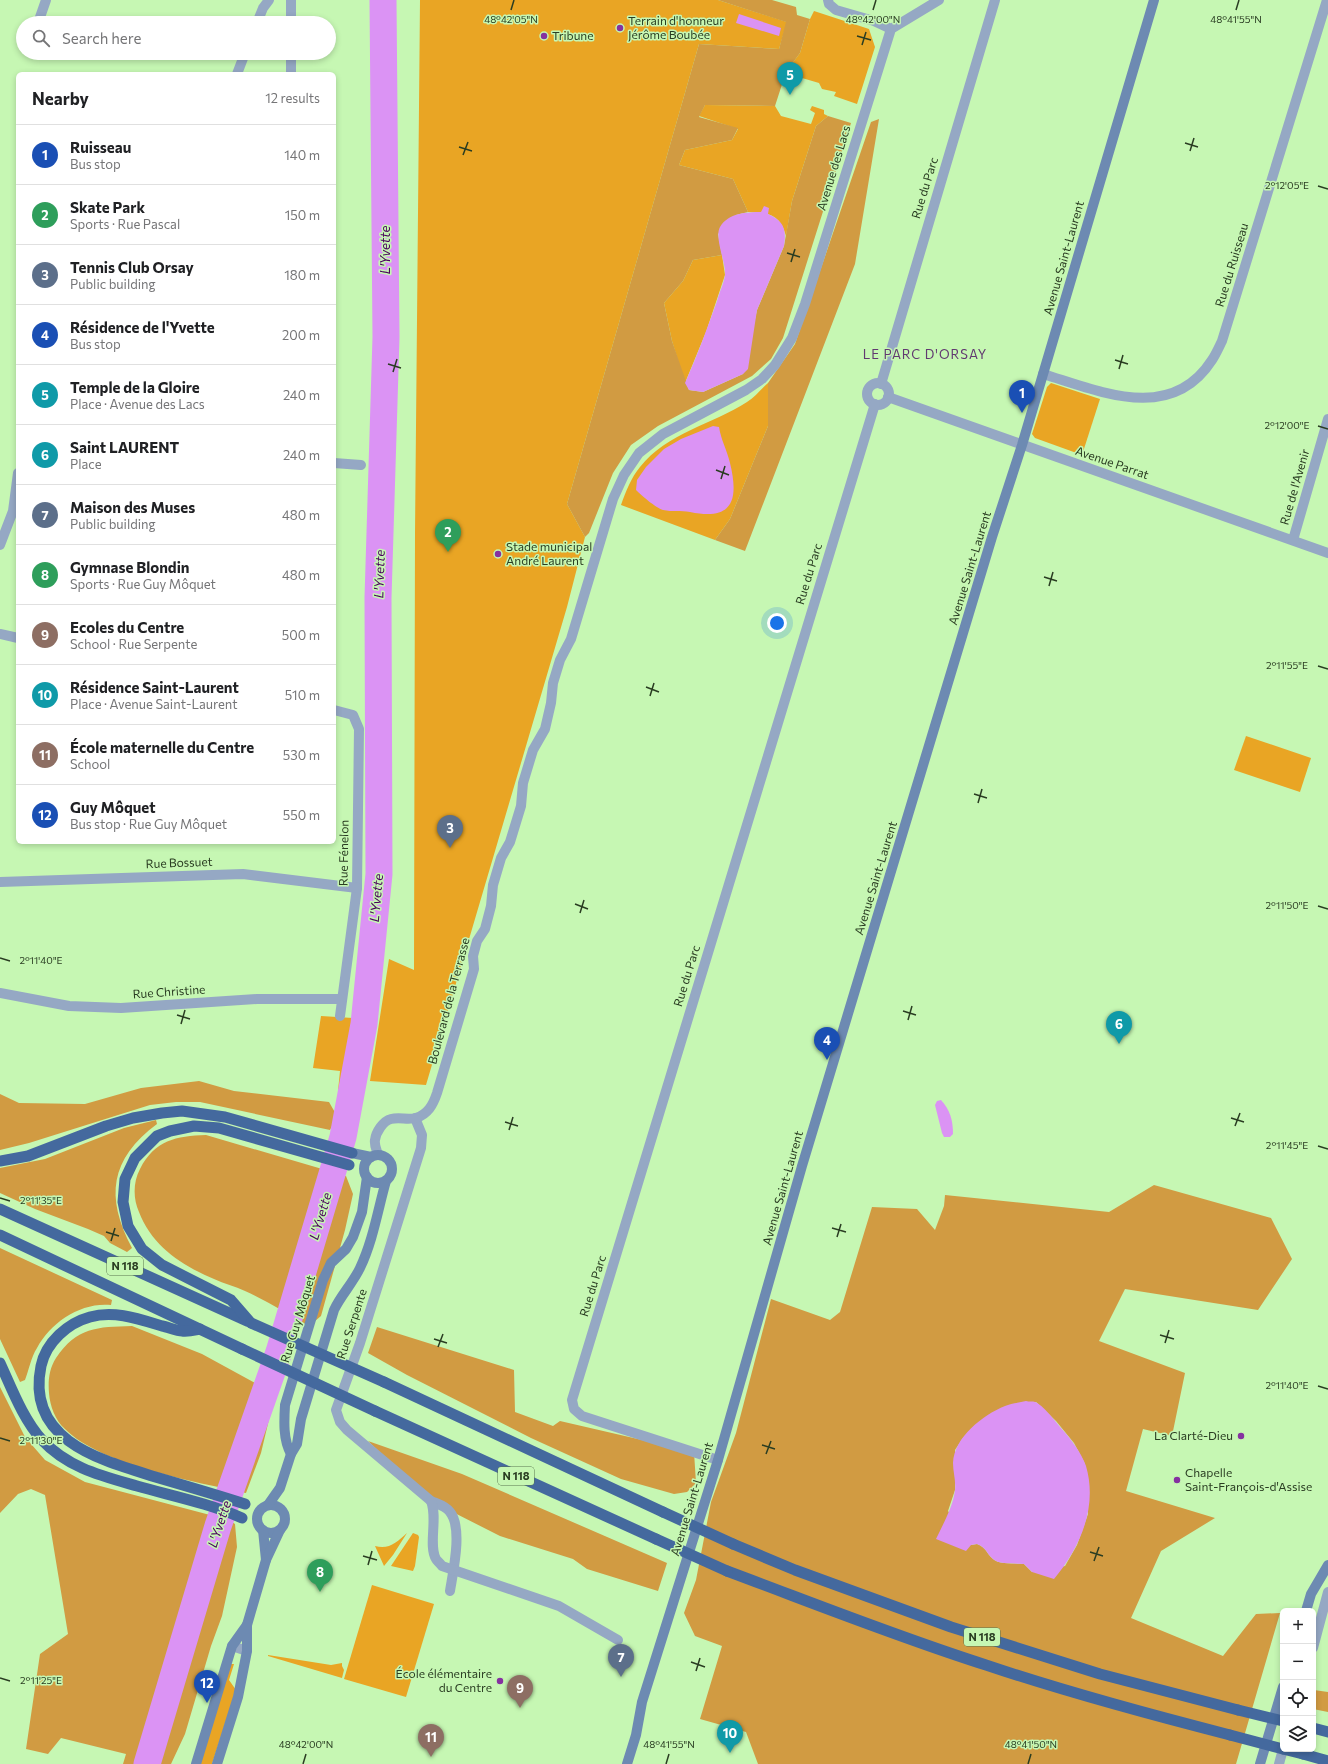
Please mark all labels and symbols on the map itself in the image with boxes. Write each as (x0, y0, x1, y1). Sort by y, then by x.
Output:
text: 48°42'05"N (484, 13, 538, 25)
place label: Terrain d'honneur Jérôme Boubée (628, 13, 724, 42)
text: 48°42'00"N (846, 13, 900, 25)
text: 48°41'55"N (1210, 13, 1262, 25)
marker: Terrain d'honneur Jérôme Boubée (615, 23, 625, 33)
place label: Tribune (552, 28, 594, 42)
marker: Tribune (539, 31, 549, 41)
pin: 5 (777, 62, 803, 95)
street label: Avenue des Lacs (814, 124, 853, 212)
street label: Rue du Parc (908, 155, 940, 220)
text: 2°12'05"E (1265, 179, 1309, 191)
street label: Avenue Saint-Laurent (1040, 199, 1086, 316)
street label: Rue du Ruisseau (1212, 221, 1250, 308)
water label: L'Yvette (377, 226, 393, 274)
district label: LE PARC D'ORSAY (863, 346, 987, 362)
pin: 1 (1009, 380, 1035, 413)
text: 2°12'00"E (1265, 419, 1309, 431)
street label: Avenue Parrat (1074, 443, 1151, 481)
street label: Rue de l'Avenir (1276, 447, 1312, 526)
street label: Avenue Saint-Laurent (945, 509, 993, 626)
pin: 2 (435, 519, 461, 552)
place label: Stade municipal André Laurent (506, 539, 592, 567)
street label: Rue du Parc (792, 541, 824, 606)
water label: L'Yvette (370, 549, 388, 599)
marker: Stade municipal André Laurent (493, 549, 503, 559)
your location (767, 613, 787, 633)
text: 2°11'55"E (1266, 659, 1308, 671)
pin: 3 (437, 815, 463, 848)
street label: Avenue Saint-Laurent (851, 819, 899, 936)
street label: Rue Fénelon (335, 820, 351, 886)
street label: Rue Bossuet (145, 854, 213, 870)
water label: L'Yvette (366, 873, 386, 923)
text: 2°11'50"E (1266, 899, 1308, 911)
street label: Boulevard de la Terrasse (424, 936, 472, 1065)
street label: Rue du Parc (670, 943, 702, 1008)
text: 2°11'40"E (19, 954, 63, 966)
street label: Rue Christine (132, 981, 206, 1001)
pin: 6 (1106, 1011, 1132, 1044)
pin: 4 (814, 1027, 840, 1060)
street label: Avenue Saint-Laurent (759, 1129, 805, 1246)
text: 2°11'45"E (1266, 1139, 1308, 1151)
water label: L'Yvette (305, 1190, 335, 1242)
text: 2°11'35"E (20, 1194, 62, 1206)
street label: Rue du Parc (576, 1253, 608, 1318)
road number: N 118 (107, 1257, 143, 1275)
street label: Rue Guy Môquet (277, 1273, 317, 1364)
street label: Rue Serpente (333, 1287, 369, 1361)
text: 2°11'40"E (1265, 1379, 1309, 1391)
place label: La Clarté-Dieu (1154, 1428, 1233, 1442)
marker: La Clarté-Dieu (1236, 1431, 1246, 1441)
text: 2°11'30"E (20, 1434, 62, 1446)
street label: Avenue Saint-Laurent (667, 1440, 715, 1557)
place label: Chapelle Saint-François-d'Assise (1185, 1465, 1312, 1493)
road number: N 118 (498, 1467, 534, 1485)
marker: Chapelle Saint-François-d'Assise (1172, 1475, 1182, 1485)
water label: L'Yvette (204, 1498, 234, 1550)
pin: 8 (307, 1559, 333, 1592)
road number: N 118 (964, 1628, 1000, 1646)
pin: 7 (608, 1644, 634, 1677)
place label: École élémentaire du Centre (396, 1666, 492, 1694)
pin: 12 (194, 1670, 220, 1703)
text: 2°11'25"E (20, 1674, 62, 1686)
pin: 9 (507, 1675, 533, 1708)
marker: École élémentaire du Centre (495, 1676, 505, 1686)
pin: 10 (717, 1720, 743, 1753)
pin: 11 (418, 1724, 444, 1757)
text: 48°42'00"N (279, 1738, 333, 1750)
text: 48°41'55"N (643, 1738, 695, 1750)
text: 48°41'50"N (1005, 1738, 1057, 1750)

